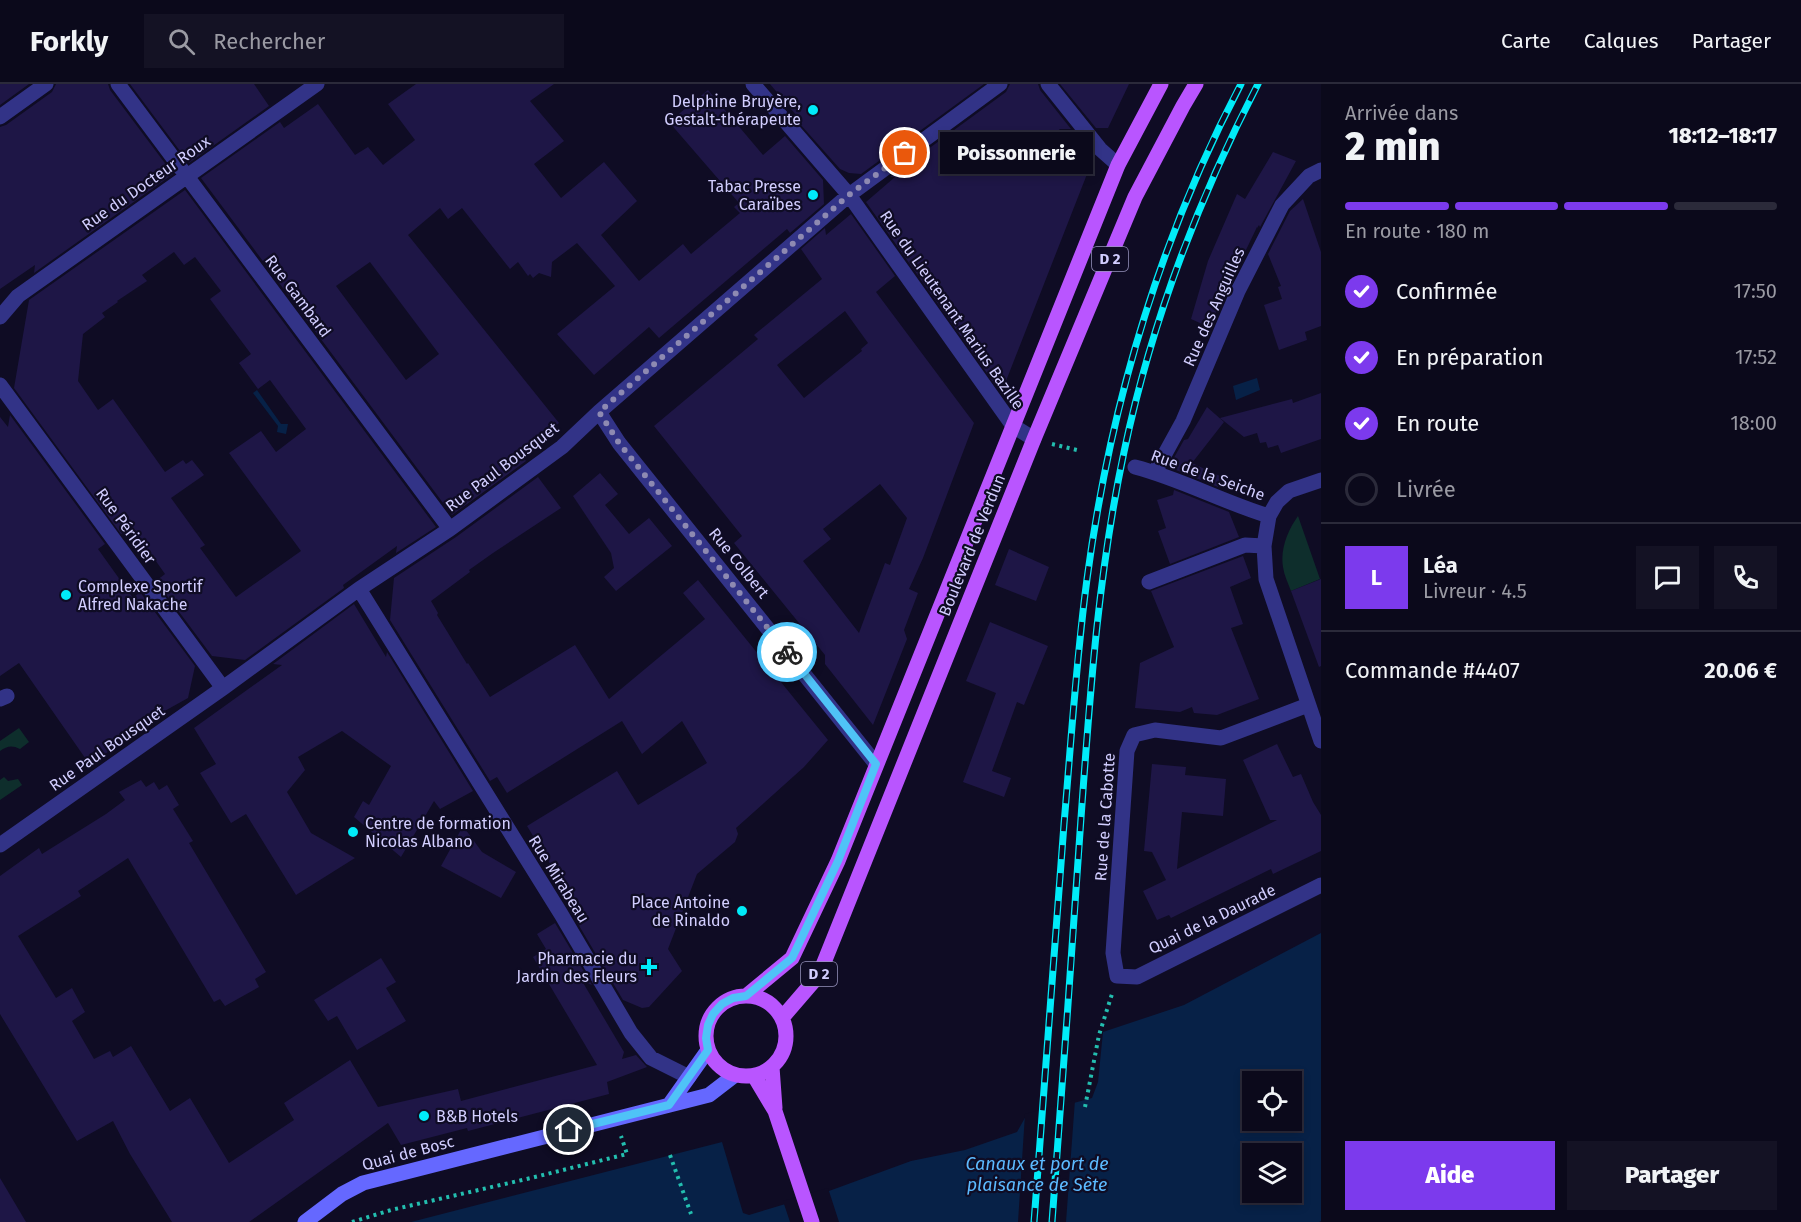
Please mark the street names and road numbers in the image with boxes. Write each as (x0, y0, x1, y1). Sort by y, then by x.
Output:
street label: Rue du Docteur Roux (78, 131, 214, 234)
street label: Rue du Lieutenant Marius Bazille (876, 207, 1028, 413)
street label: Rue des Anguilles (1179, 245, 1249, 369)
road number: D 2 (1092, 247, 1128, 271)
street label: Rue Gambard (261, 251, 335, 341)
street label: Rue Paul Bousquet (442, 418, 562, 516)
street label: Rue de la Seiche (1148, 446, 1268, 504)
street label: Boulevard de Verdun (935, 471, 1009, 619)
street label: Rue Péridier (92, 484, 160, 568)
street label: Rue Colbert (705, 524, 773, 602)
street label: Rue Paul Bousquet (46, 701, 169, 795)
street label: Rue de la Cabotte (1091, 752, 1119, 882)
street label: Rue Mirabeau (525, 832, 593, 926)
street label: Quai de la Daurade (1146, 880, 1278, 958)
road number: D 2 (801, 962, 837, 986)
street label: Quai de Bosc (360, 1131, 456, 1174)

